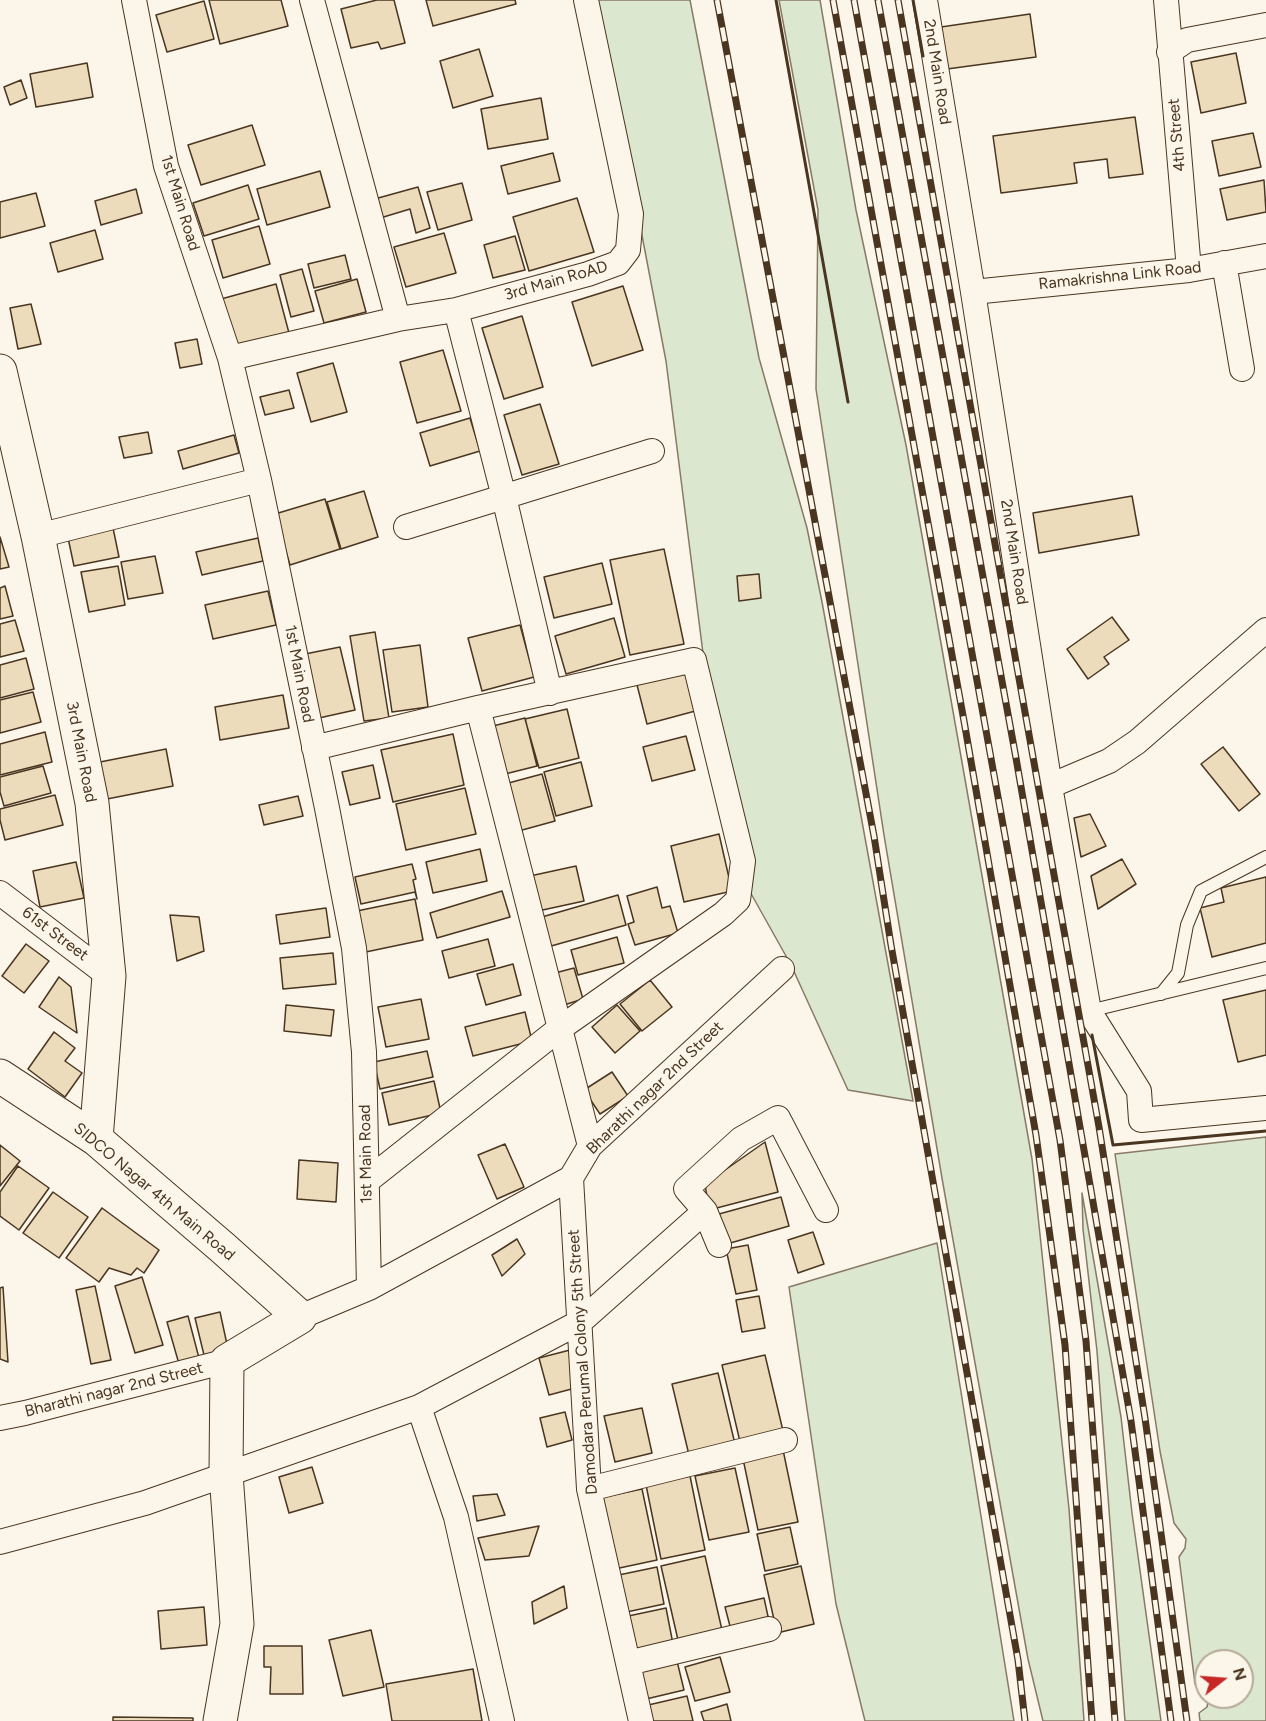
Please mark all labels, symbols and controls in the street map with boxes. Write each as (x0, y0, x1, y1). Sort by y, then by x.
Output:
street label: 2nd Main Road (919, 18, 955, 126)
street label: 4th Street (1164, 97, 1190, 173)
street label: 1st Main Road (156, 153, 204, 253)
street label: 3rd Main RoAD (502, 257, 610, 305)
street label: Ramakrishna Link Road (1038, 258, 1202, 294)
street label: 2nd Main Road (996, 498, 1032, 606)
street label: 1st Main Road (280, 623, 318, 725)
street label: 3rd Main Road (62, 700, 100, 804)
street label: 61st Street (18, 903, 92, 965)
street label: Bharathi nagar 2nd Street (582, 1018, 728, 1158)
street label: 1st Main Road (356, 1104, 376, 1204)
street label: SIDCO Nagar 4th Main Road (69, 1119, 239, 1265)
street label: Damodara Perumal Colony 5th Street (564, 1229, 602, 1495)
street label: Bharathi nagar 2nd Street (23, 1359, 205, 1421)
north arrow (1194, 1649, 1254, 1709)
text: N (1229, 1665, 1251, 1683)

